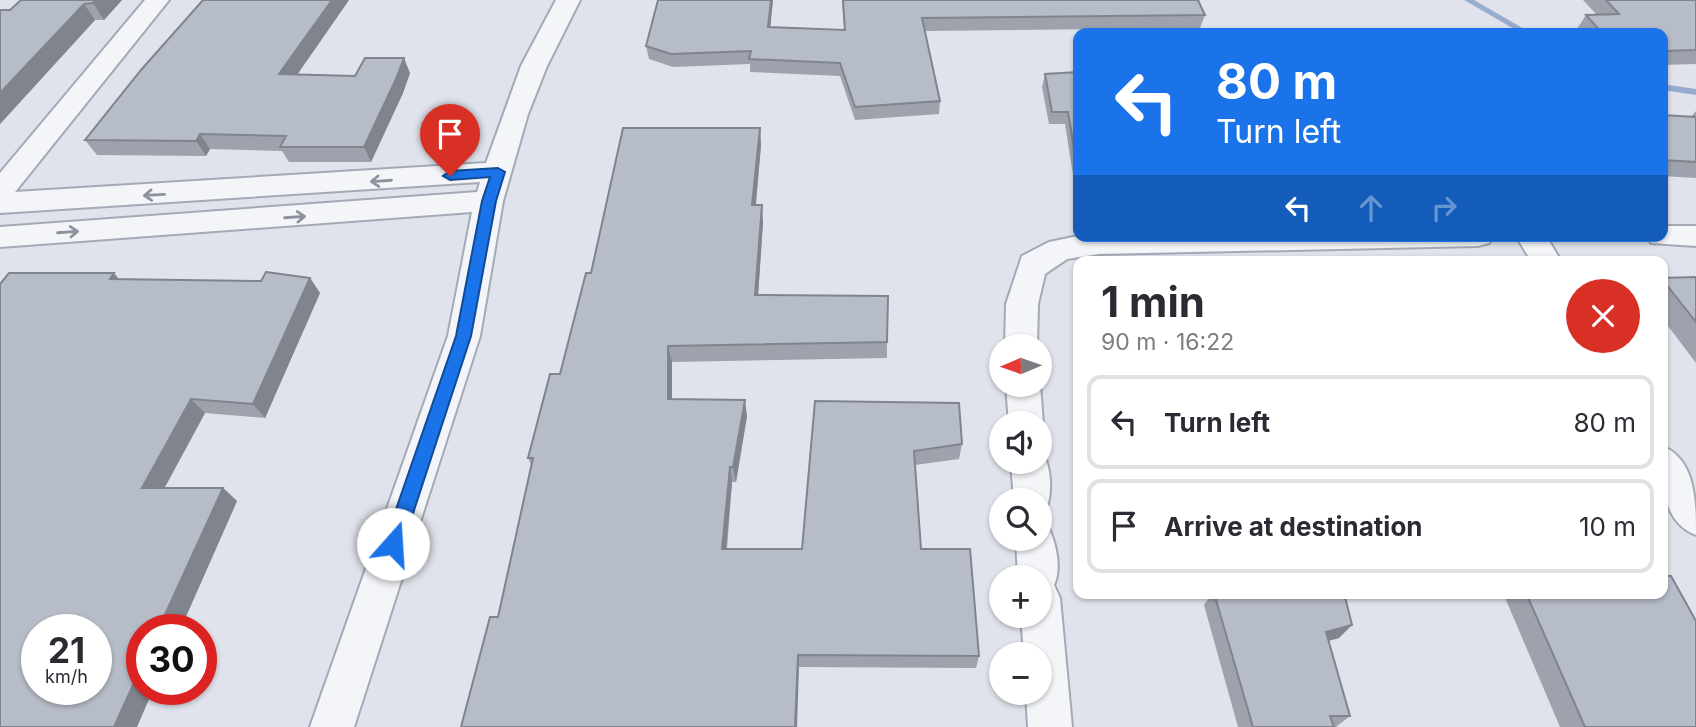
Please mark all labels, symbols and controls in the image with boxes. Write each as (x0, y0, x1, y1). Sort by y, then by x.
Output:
text: 80 m (1216, 52, 1337, 111)
icon: left (1101, 56, 1192, 147)
pin (420, 104, 480, 176)
text: Turn left (1216, 112, 1341, 151)
icon: arrive (431, 115, 469, 153)
one-way arrow (371, 175, 393, 188)
one-way arrow (144, 189, 166, 202)
icon: left (1279, 189, 1317, 227)
icon: ahead (1352, 189, 1390, 227)
icon: right (1425, 189, 1463, 227)
one-way arrow (283, 210, 306, 223)
one-way arrow (56, 225, 79, 238)
text: 1 min (1101, 276, 1205, 327)
button: close (1566, 279, 1640, 353)
text: 90 m · 16:22 (1101, 328, 1234, 356)
north arrow (989, 334, 1052, 397)
map controls (989, 334, 1052, 705)
icon: left (1105, 403, 1143, 441)
text: Turn left (1164, 407, 1270, 438)
text: 80 m (1573, 407, 1636, 438)
button: sound (989, 411, 1052, 474)
button: search (989, 488, 1052, 551)
position arrow (356, 507, 430, 581)
icon: arrive (1105, 507, 1143, 545)
text: Arrive at destination (1164, 511, 1423, 542)
text: 10 m (1579, 511, 1636, 542)
button: + (989, 565, 1052, 628)
speed limit sign: 30 (126, 614, 217, 705)
text: 21 (48, 629, 85, 671)
button: − (989, 642, 1052, 705)
text: km/h (45, 666, 88, 687)

